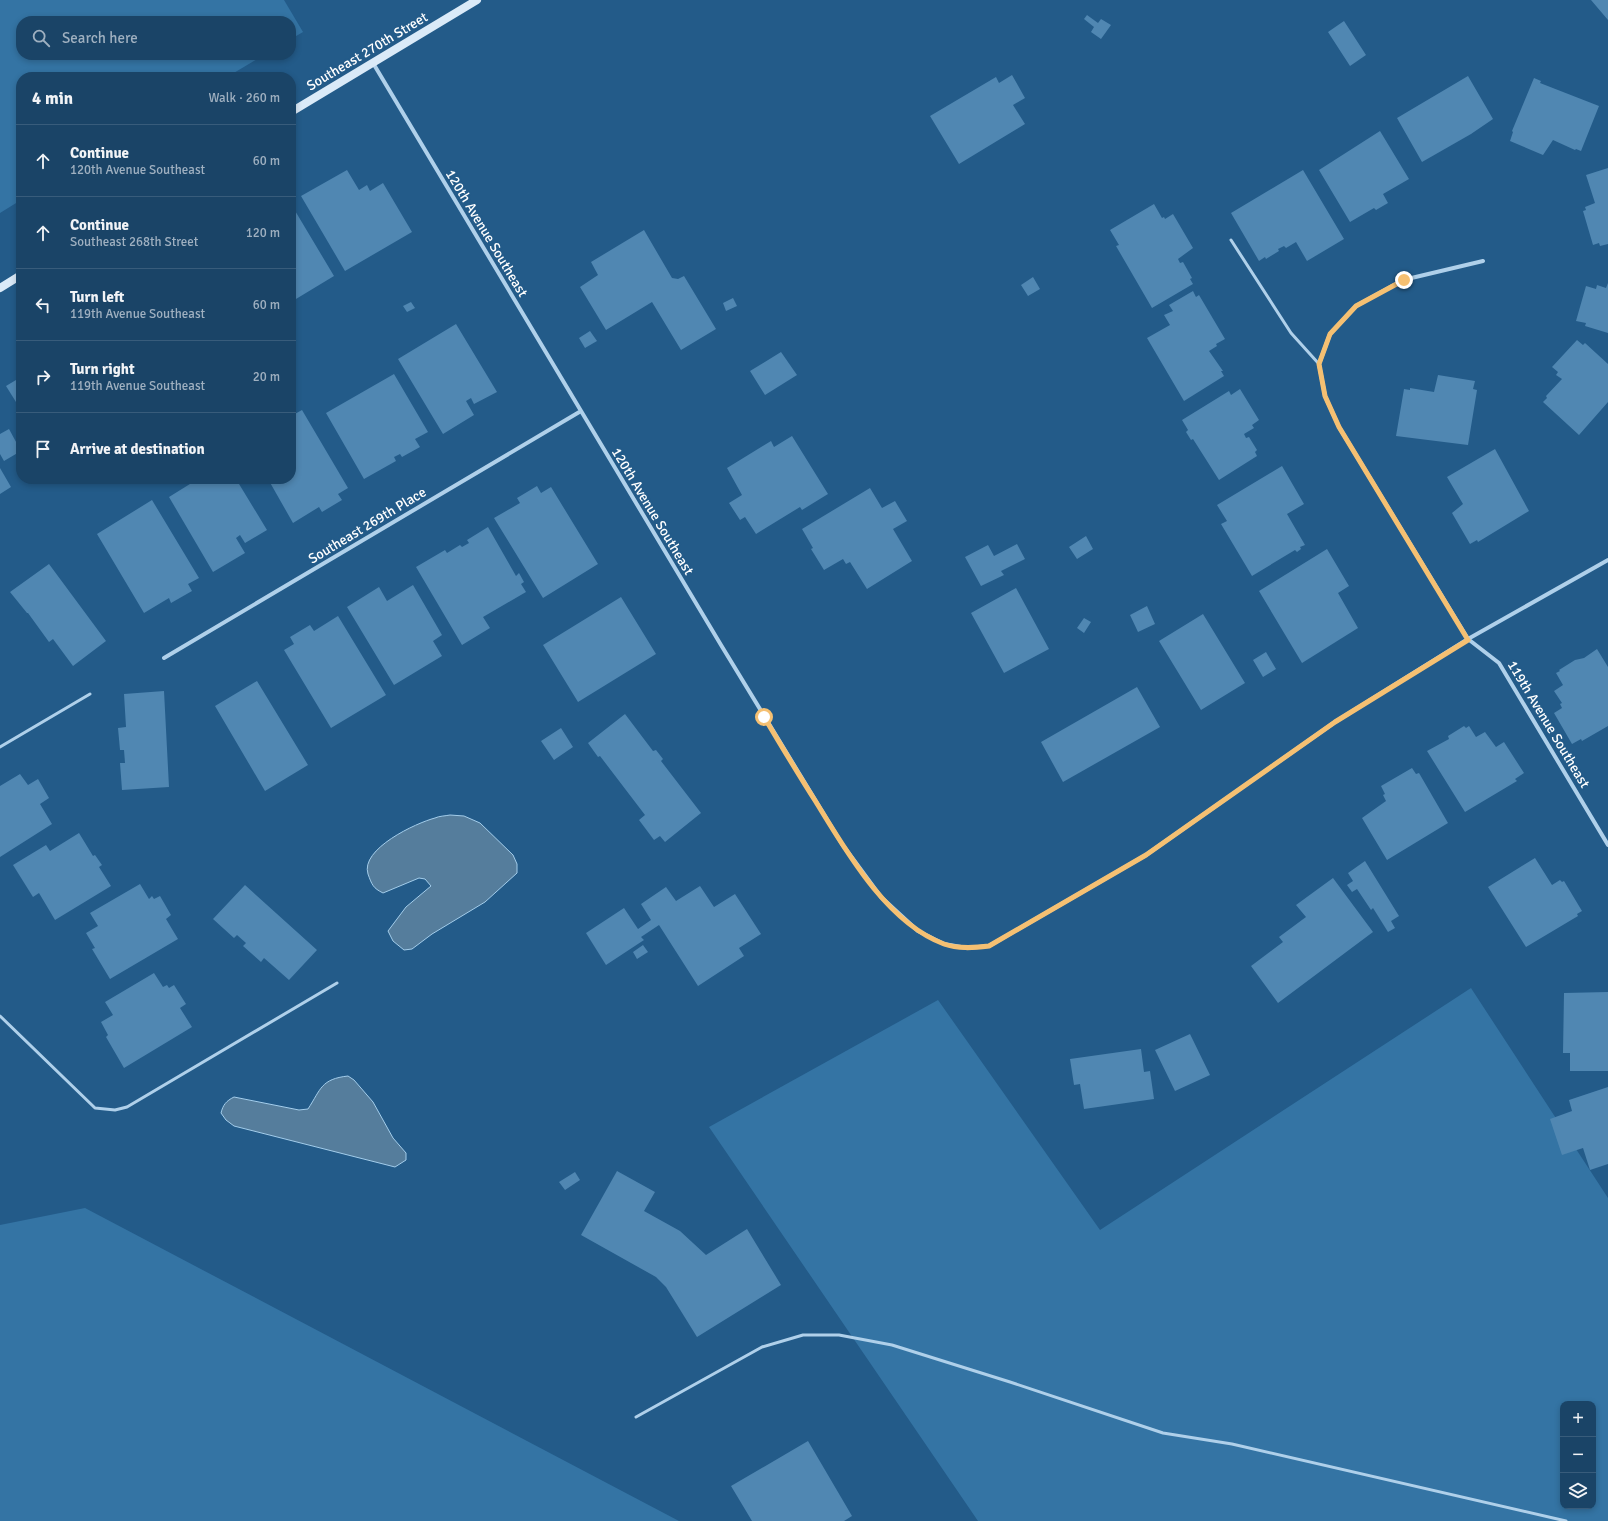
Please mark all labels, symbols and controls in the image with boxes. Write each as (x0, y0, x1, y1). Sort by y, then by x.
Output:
street label: Southeast 270th Street (304, 9, 431, 94)
search box (16, 16, 296, 60)
icon: search (30, 27, 52, 49)
text: Search here (62, 29, 138, 47)
text: 4 min (32, 88, 73, 109)
text: Walk · 260 m (209, 90, 280, 106)
text: Continue (70, 144, 129, 162)
icon: ahead (32, 150, 54, 172)
text: 60 m (253, 153, 280, 169)
text: 120th Avenue Southeast (70, 162, 205, 178)
street label: 120th Avenue Southeast (442, 167, 531, 300)
text: Continue (70, 216, 129, 234)
icon: ahead (32, 222, 54, 244)
text: 120 m (246, 225, 280, 241)
text: Southeast 268th Street (70, 234, 198, 250)
route end (1395, 271, 1413, 289)
text: Turn left (70, 288, 124, 306)
icon: left (32, 294, 54, 316)
text: 60 m (253, 297, 280, 313)
text: 119th Avenue Southeast (70, 306, 205, 322)
text: Turn right (70, 360, 135, 378)
icon: right (32, 366, 54, 388)
text: 20 m (253, 369, 280, 385)
text: 119th Avenue Southeast (70, 378, 205, 394)
icon: arrive (32, 438, 54, 460)
text: Arrive at destination (70, 440, 205, 458)
street label: 120th Avenue Southeast (608, 445, 697, 578)
street label: Southeast 269th Place (305, 484, 429, 567)
street label: 119th Avenue Southeast (1504, 658, 1593, 791)
route start (755, 708, 773, 726)
map controls (1560, 1401, 1596, 1509)
button: + (1560, 1401, 1596, 1437)
button: − (1560, 1437, 1596, 1473)
button: layers (1560, 1473, 1596, 1509)

